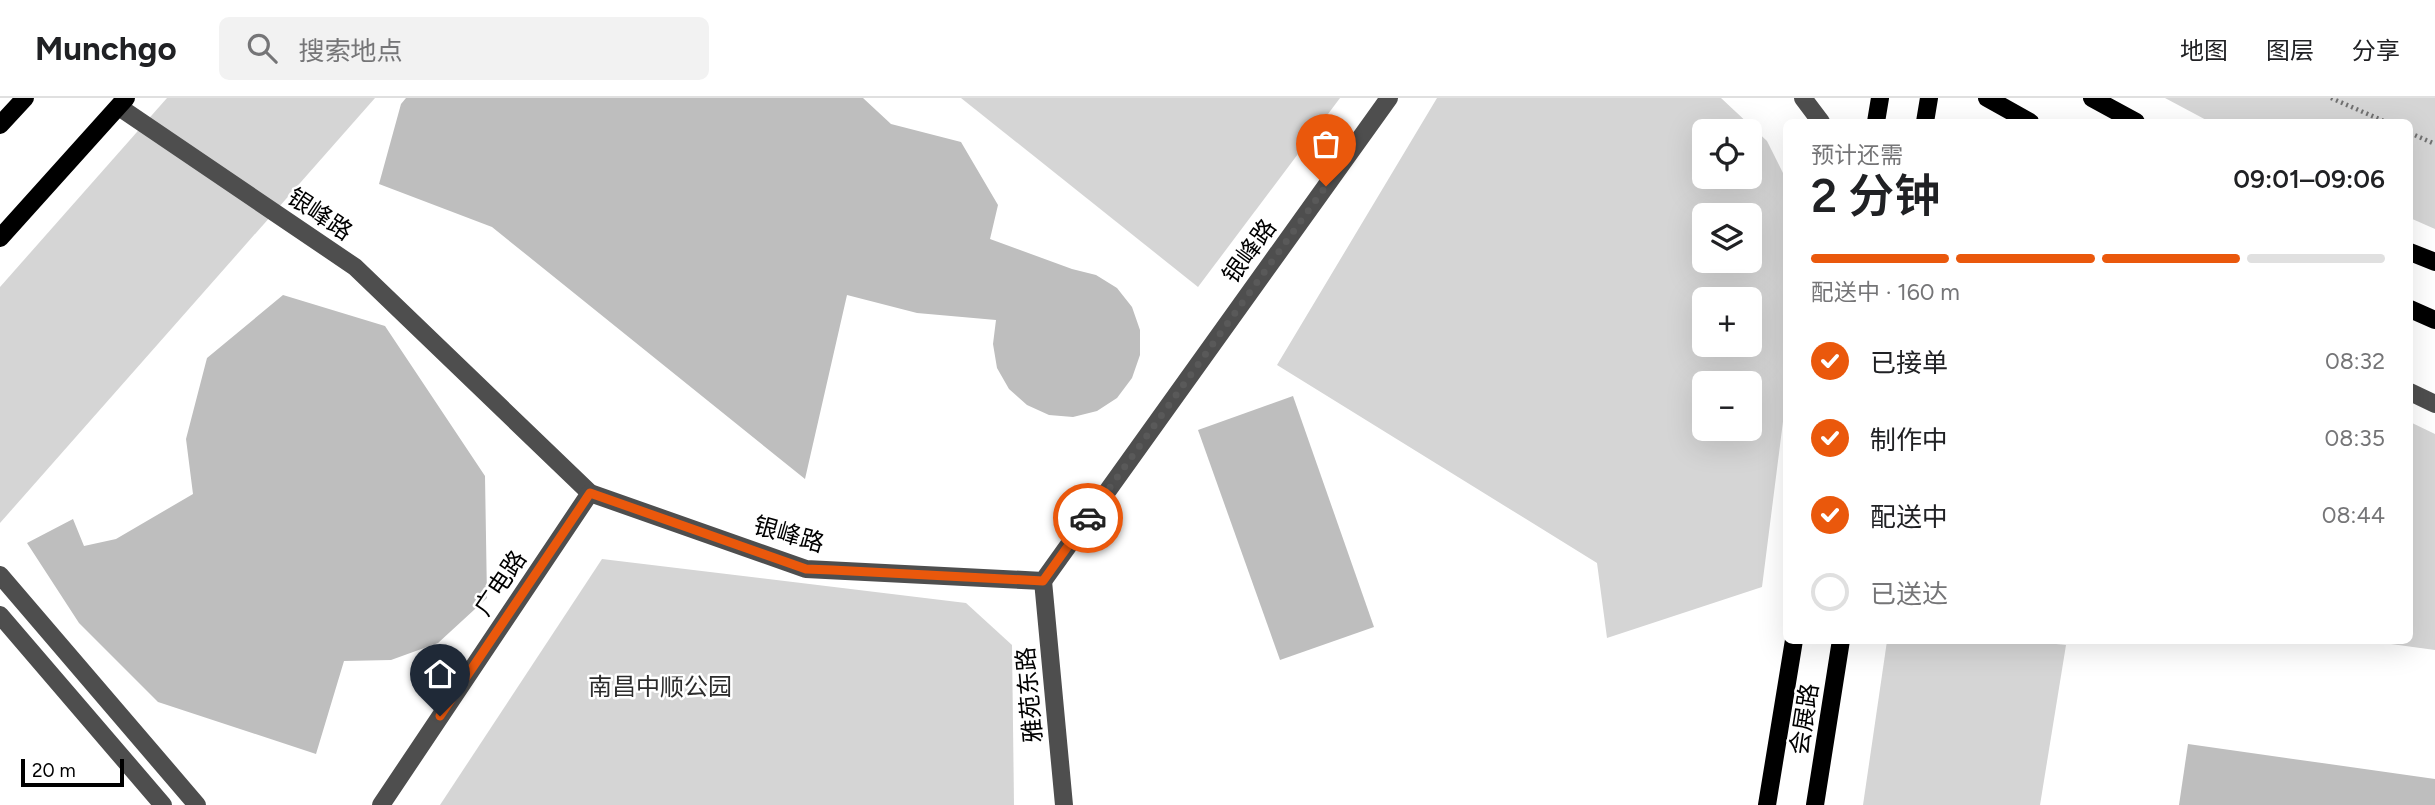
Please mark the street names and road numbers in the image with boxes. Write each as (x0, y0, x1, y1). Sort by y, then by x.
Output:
street label: 银峰路 (282, 182, 358, 246)
street label: 银峰路 (1216, 213, 1282, 289)
street label: 银峰路 (750, 510, 828, 558)
street label: 广电路 (468, 545, 532, 621)
street label: 雅苑东路 (1010, 646, 1048, 744)
street label: 会展路 (1784, 681, 1824, 757)

